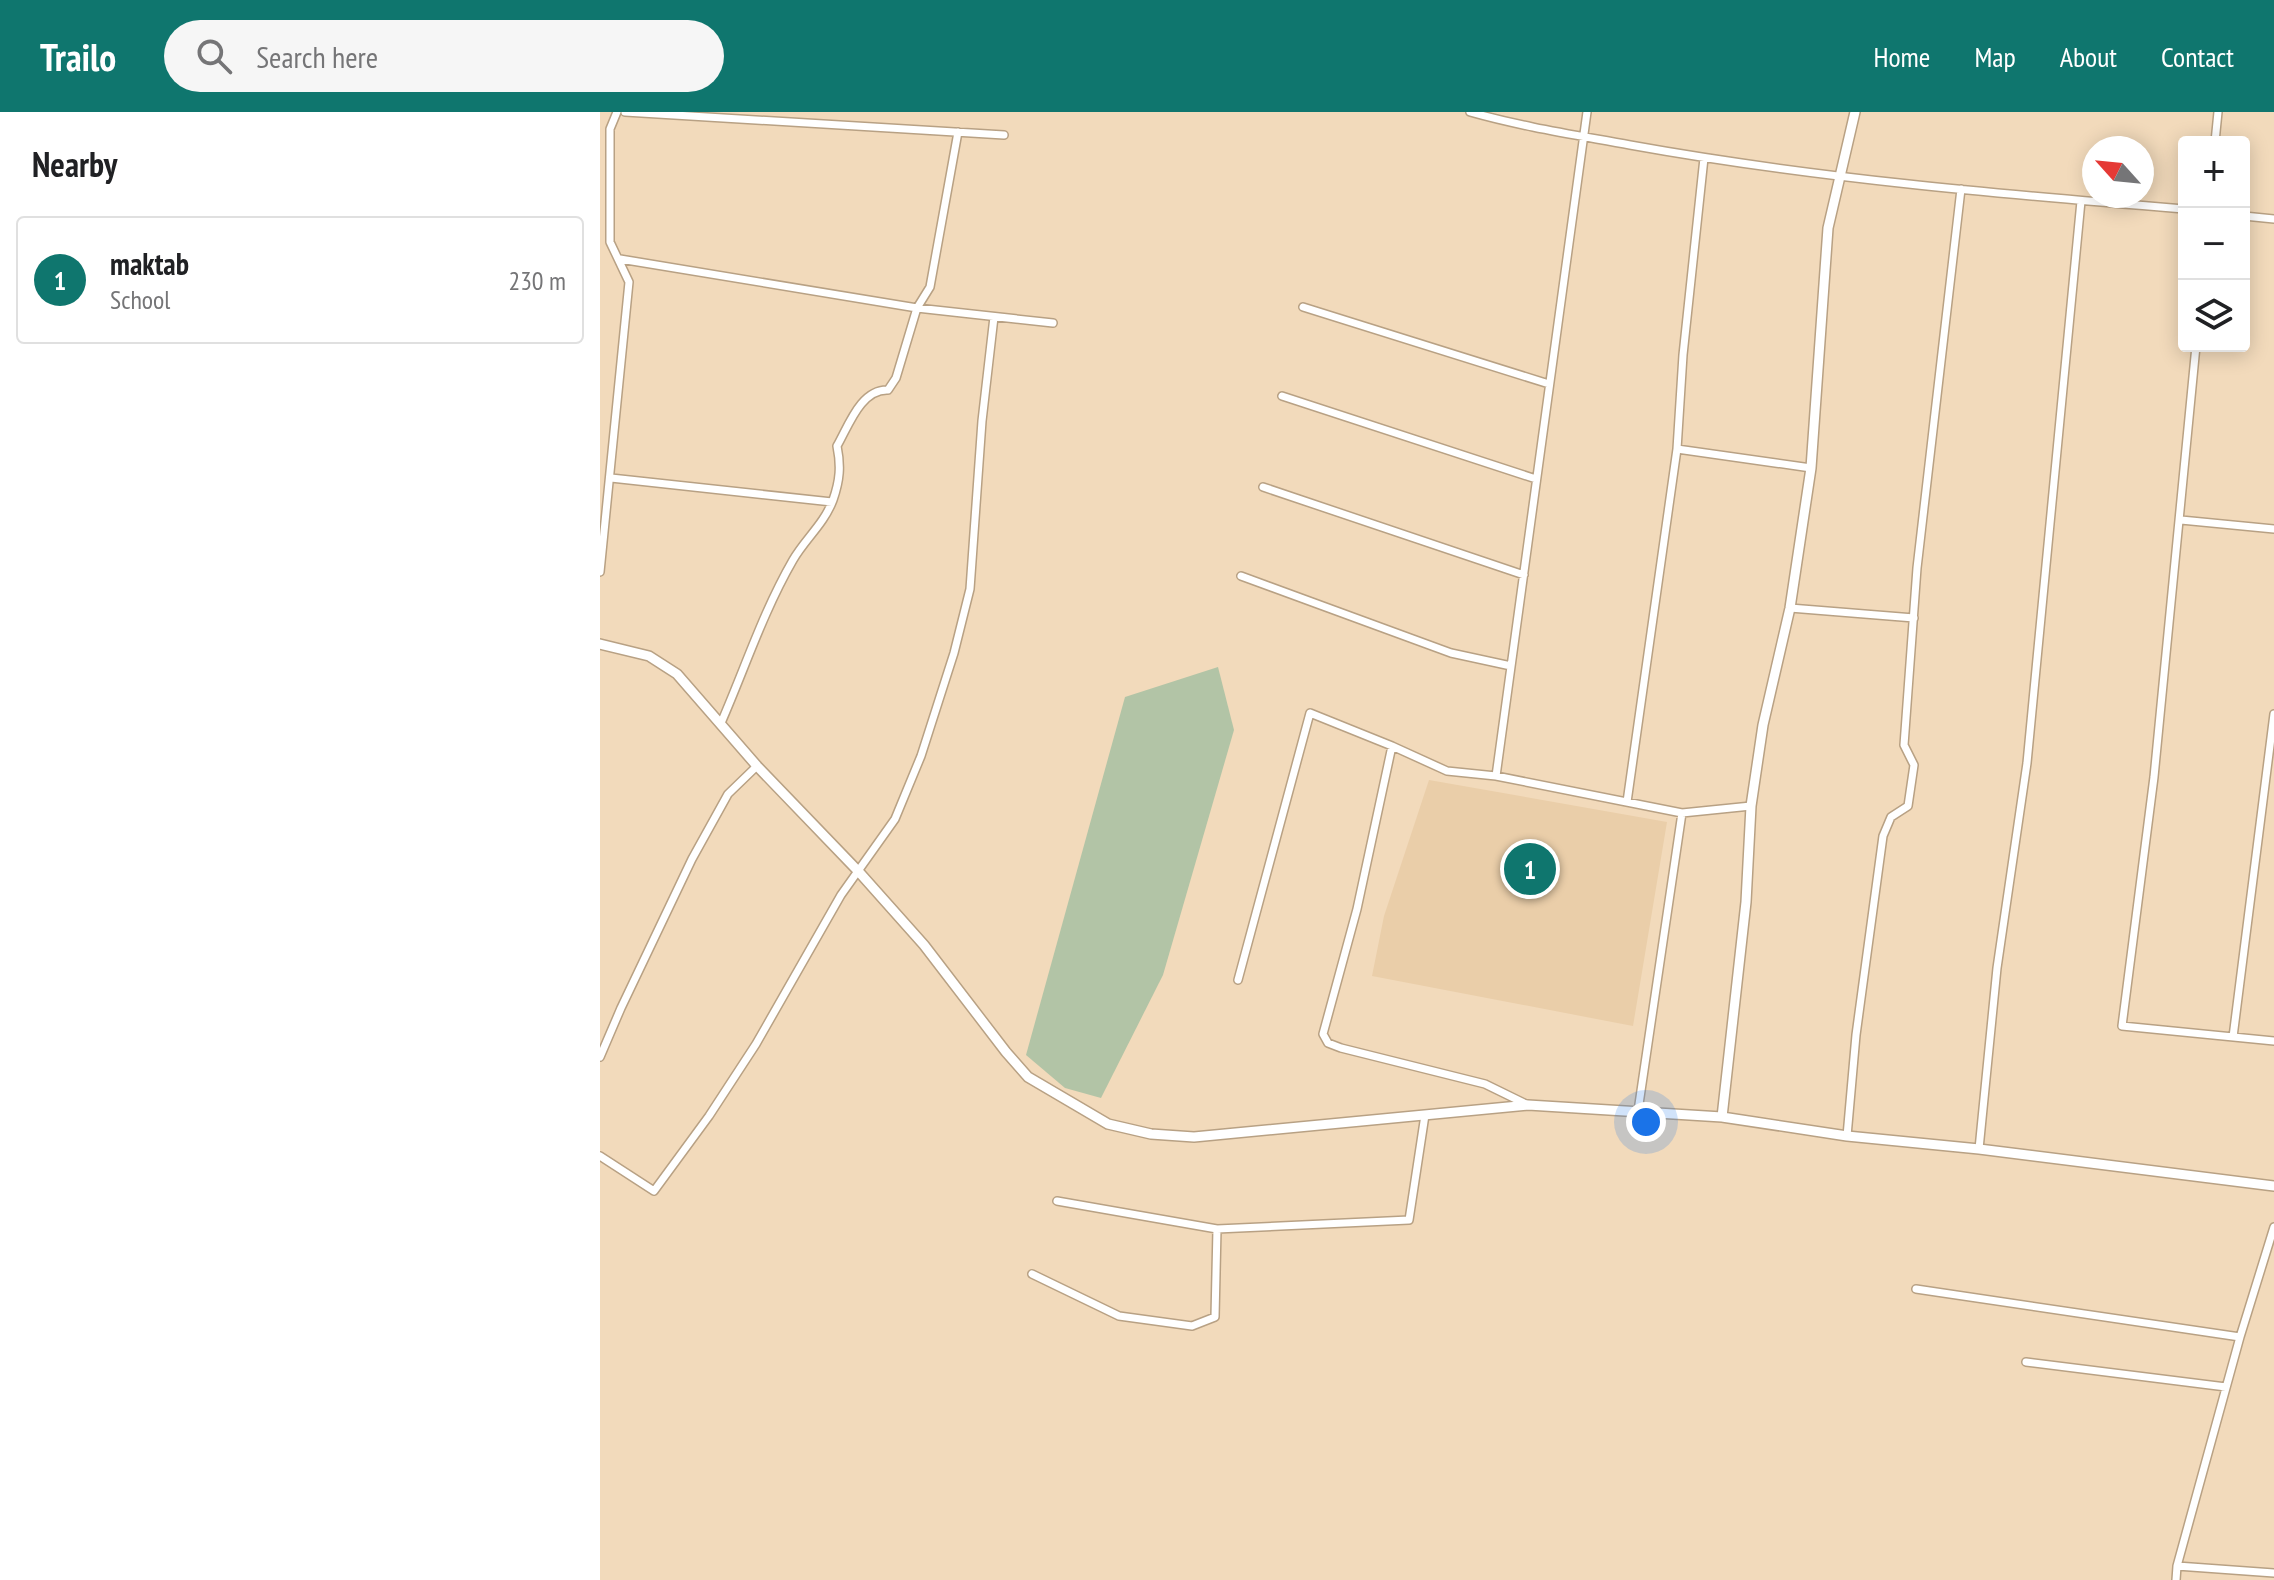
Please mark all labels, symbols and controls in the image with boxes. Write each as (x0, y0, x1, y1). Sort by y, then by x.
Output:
search box (164, 20, 724, 92)
text: Trailo (40, 32, 116, 81)
icon: search (192, 34, 236, 78)
text: Search here (256, 37, 378, 76)
text: Home (1874, 38, 1930, 75)
text: Map (1974, 38, 2016, 75)
text: About (2060, 38, 2117, 75)
text: Contact (2161, 38, 2234, 75)
north arrow (2082, 136, 2154, 208)
map controls (2178, 136, 2250, 352)
button: + (2178, 136, 2250, 208)
text: Nearby (32, 142, 117, 186)
button: − (2178, 208, 2250, 280)
text: maktab (110, 244, 189, 283)
text: 1 (54, 264, 66, 297)
text: 230 m (508, 264, 566, 297)
button: layers (2178, 280, 2250, 352)
text: School (110, 283, 170, 316)
pin: 1 (1504, 839, 1556, 899)
your location (1626, 1102, 1666, 1142)

